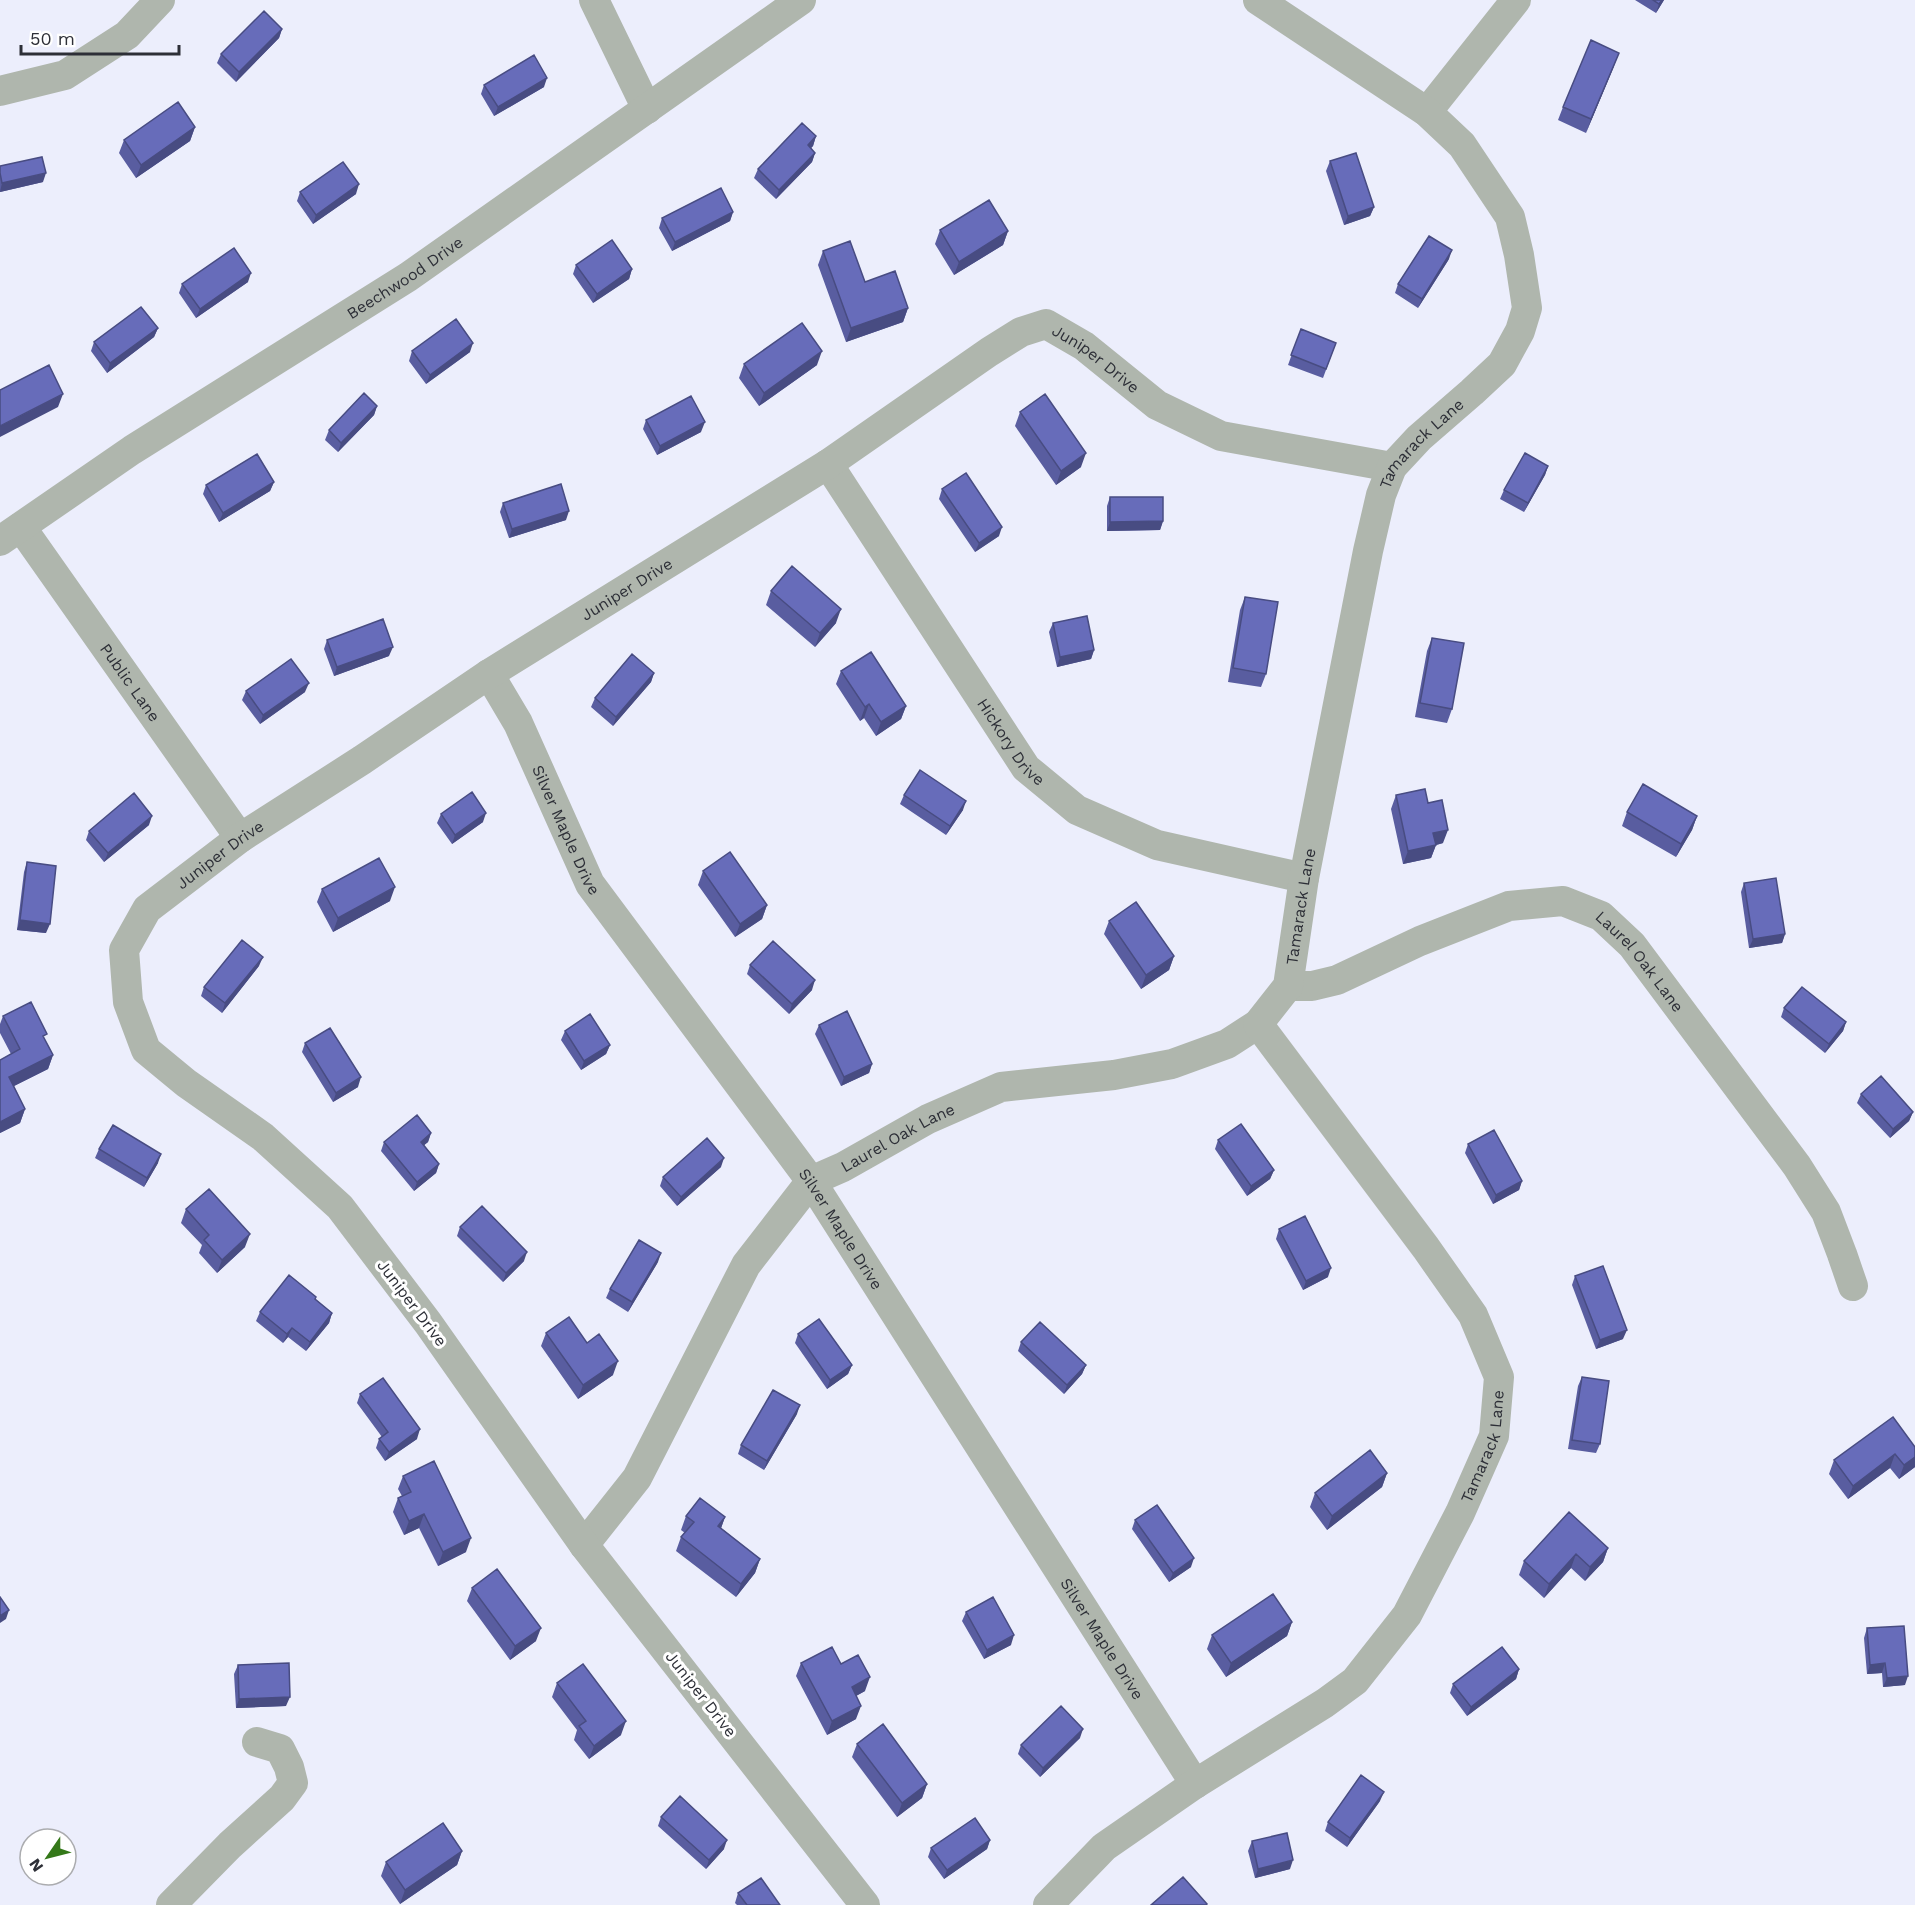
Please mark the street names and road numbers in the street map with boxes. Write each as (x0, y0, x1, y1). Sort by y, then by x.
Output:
street label: Beechwood Drive (343, 232, 466, 323)
street label: Juniper Drive (1049, 320, 1144, 397)
street label: Tamarack Lane (1375, 394, 1467, 491)
street label: Juniper Drive (577, 553, 676, 624)
street label: Public Lane (96, 640, 164, 725)
street label: Hickory Drive (974, 695, 1049, 789)
street label: Silver Maple Drive (528, 762, 604, 898)
street label: Juniper Drive (172, 816, 267, 893)
street label: Tamarack Lane (1282, 847, 1319, 966)
street label: Laurel Oak Lane (1592, 907, 1688, 1015)
street label: Laurel Oak Lane (837, 1099, 957, 1176)
street label: Silver Maple Drive (795, 1164, 887, 1293)
street label: Juniper Drive (373, 1256, 451, 1350)
street label: Tamarack Lane (1456, 1389, 1507, 1505)
street label: Silver Maple Drive (1057, 1574, 1148, 1703)
street label: Juniper Drive (662, 1647, 740, 1741)

